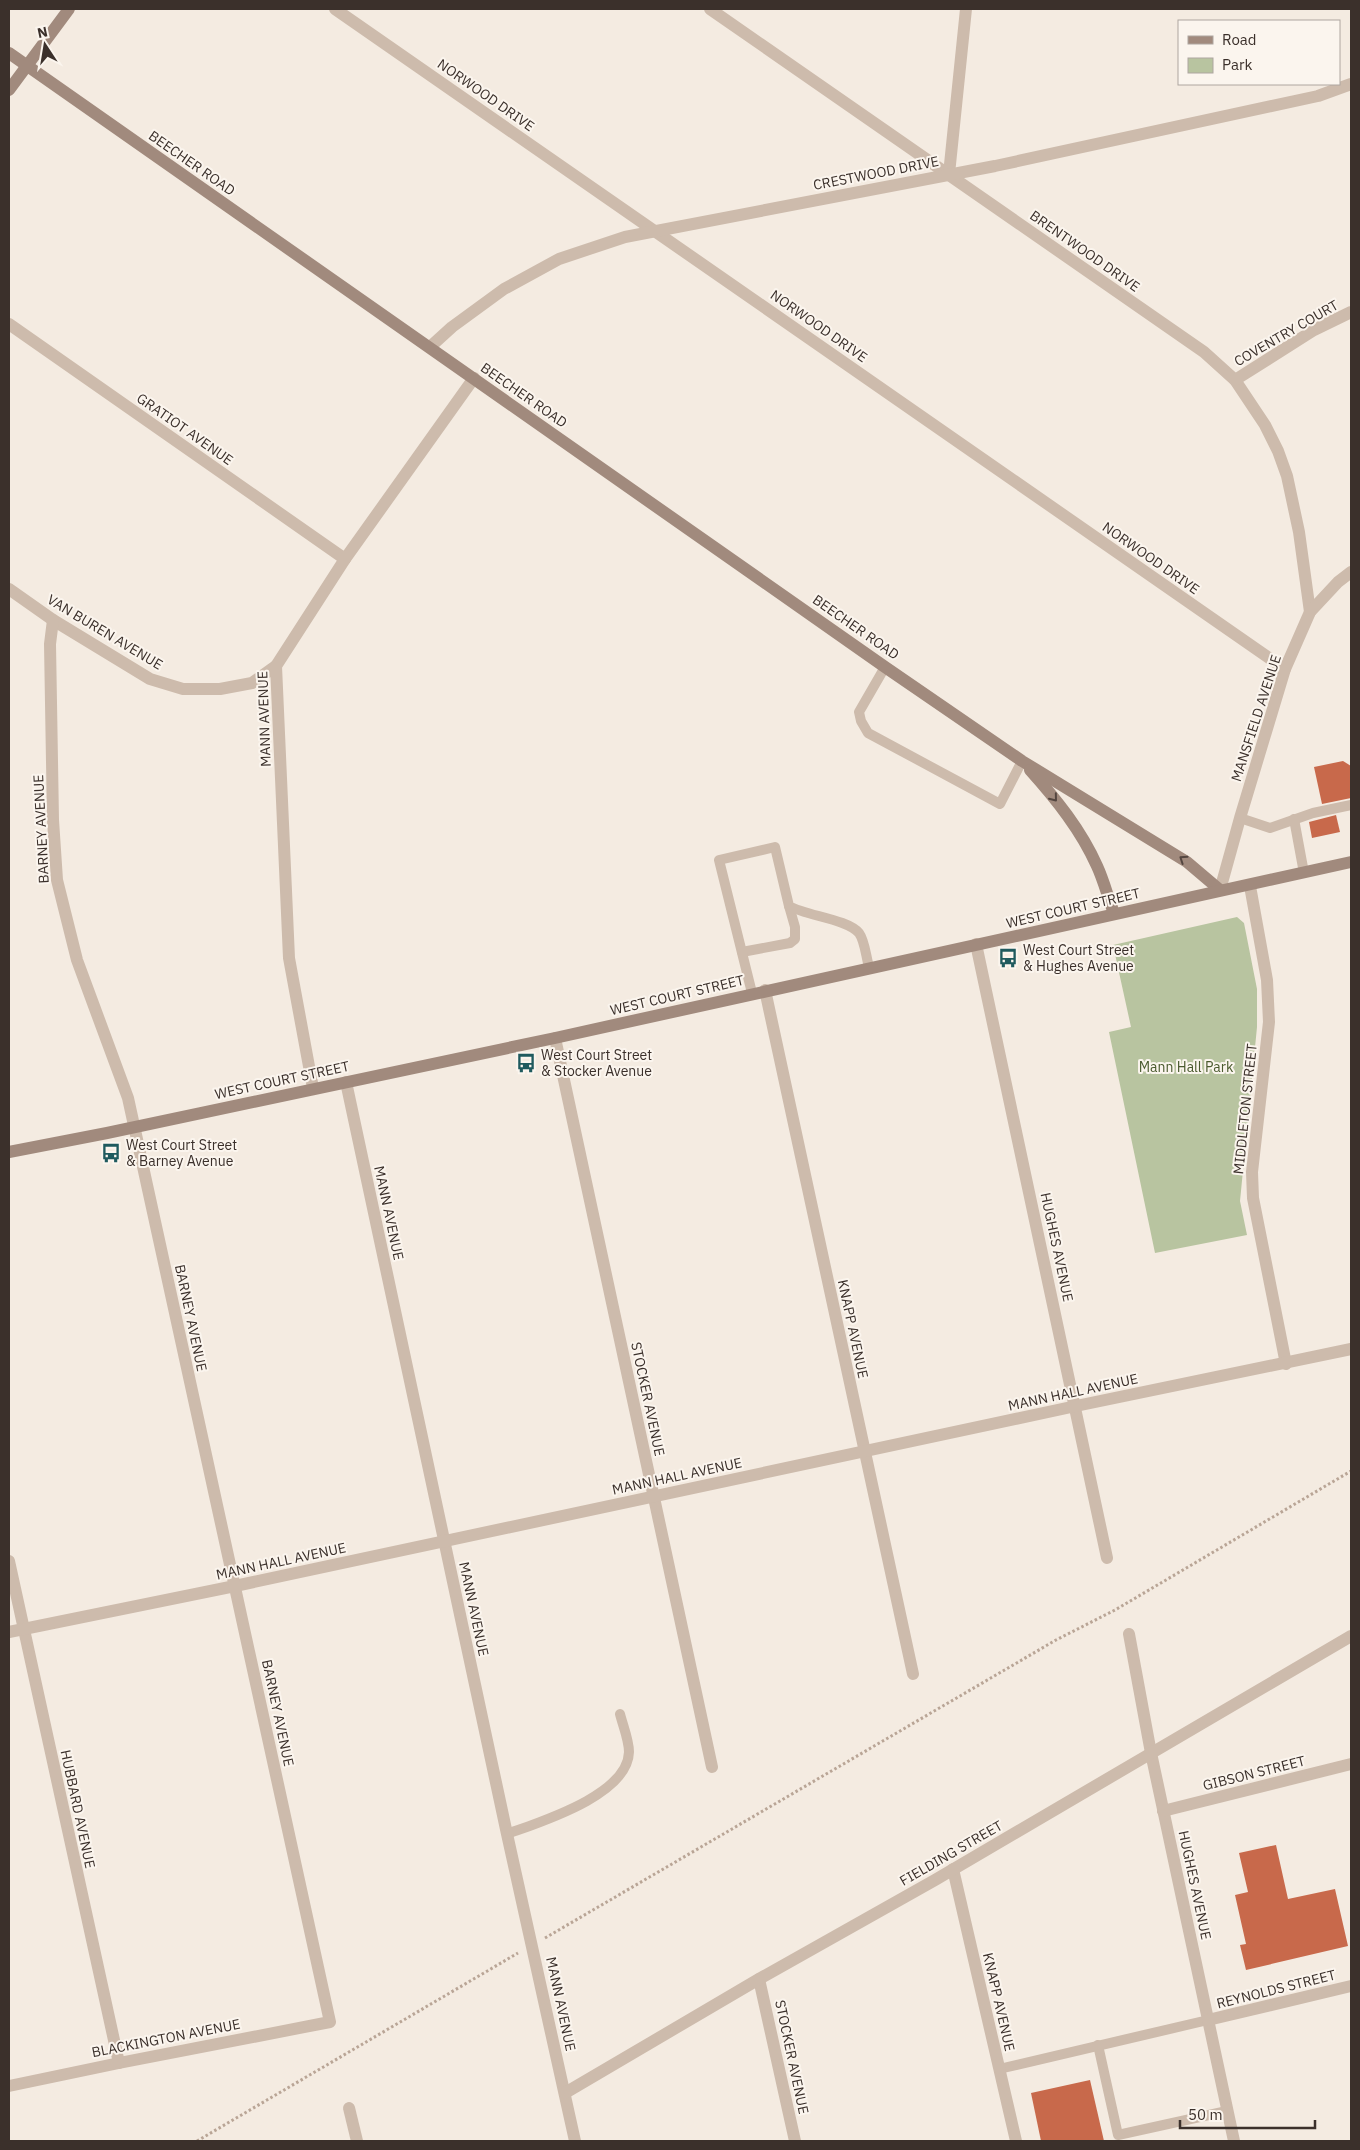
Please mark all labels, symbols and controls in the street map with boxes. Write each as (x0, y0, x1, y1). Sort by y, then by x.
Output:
north arrow (20, 20, 70, 70)
legend (1178, 20, 1340, 85)
text: N (35, 22, 49, 42)
text: Road (1222, 30, 1257, 49)
street label: NORWOOD DRIVE (434, 55, 538, 135)
text: Park (1222, 55, 1252, 74)
street label: BEECHER ROAD (145, 127, 239, 199)
street label: CRESTWOOD DRIVE (812, 152, 940, 194)
street label: BRENTWOOD DRIVE (1027, 206, 1143, 296)
street label: NORWOOD DRIVE (767, 286, 871, 366)
street label: COVENTRY COURT (1231, 296, 1341, 370)
street label: BEECHER ROAD (477, 359, 571, 431)
street label: GRATIOT AVENUE (133, 389, 237, 469)
street label: NORWOOD DRIVE (1099, 518, 1203, 598)
street label: VAN BUREN AVENUE (44, 590, 166, 674)
street label: BEECHER ROAD (809, 591, 903, 663)
street label: MANSFIELD AVENUE (1227, 652, 1285, 784)
street label: MANN AVENUE (253, 671, 275, 767)
street label: BARNEY AVENUE (29, 774, 53, 884)
one-way arrow (1049, 792, 1057, 801)
one-way arrow (1179, 856, 1188, 866)
street label: WEST COURT STREET (1004, 884, 1142, 932)
place label: West Court Street & Hughes Avenue (1023, 941, 1134, 975)
bus stop icon: West Court Street & Hughes Avenue (997, 947, 1019, 969)
street label: WEST COURT STREET (608, 971, 746, 1019)
street label: MIDDLETON STREET (1229, 1043, 1261, 1175)
place label: West Court Street & Stocker Avenue (541, 1046, 652, 1080)
bus stop icon: West Court Street & Stocker Avenue (515, 1052, 537, 1074)
street label: WEST COURT STREET (213, 1057, 351, 1103)
park label: Mann Hall Park (1139, 1058, 1234, 1076)
place label: West Court Street & Barney Avenue (126, 1136, 237, 1170)
bus stop icon: West Court Street & Barney Avenue (100, 1142, 122, 1164)
street label: MANN AVENUE (370, 1164, 408, 1262)
street label: HUGHES AVENUE (1037, 1191, 1077, 1303)
street label: BARNEY AVENUE (171, 1263, 211, 1373)
street label: KNAPP AVENUE (834, 1278, 872, 1380)
street label: STOCKER AVENUE (627, 1340, 669, 1458)
street label: MANN HALL AVENUE (1006, 1369, 1140, 1415)
street label: MANN HALL AVENUE (610, 1453, 744, 1499)
street label: MANN HALL AVENUE (214, 1538, 348, 1584)
street label: MANN AVENUE (455, 1560, 493, 1658)
street label: BARNEY AVENUE (258, 1658, 298, 1768)
street label: HUBBARD AVENUE (57, 1748, 99, 1870)
street label: GIBSON STREET (1201, 1752, 1307, 1794)
street label: FIELDING STREET (896, 1816, 1006, 1890)
street label: HUGHES AVENUE (1175, 1829, 1215, 1941)
street label: KNAPP AVENUE (979, 1951, 1019, 2053)
street label: MANN AVENUE (542, 1955, 580, 2053)
street label: REYNOLDS STREET (1215, 1966, 1337, 2012)
street label: STOCKER AVENUE (771, 1998, 813, 2116)
street label: BLACKINGTON AVENUE (90, 2015, 242, 2061)
scale bar (1180, 2098, 1315, 2130)
text: 50 m (1188, 2105, 1223, 2124)

